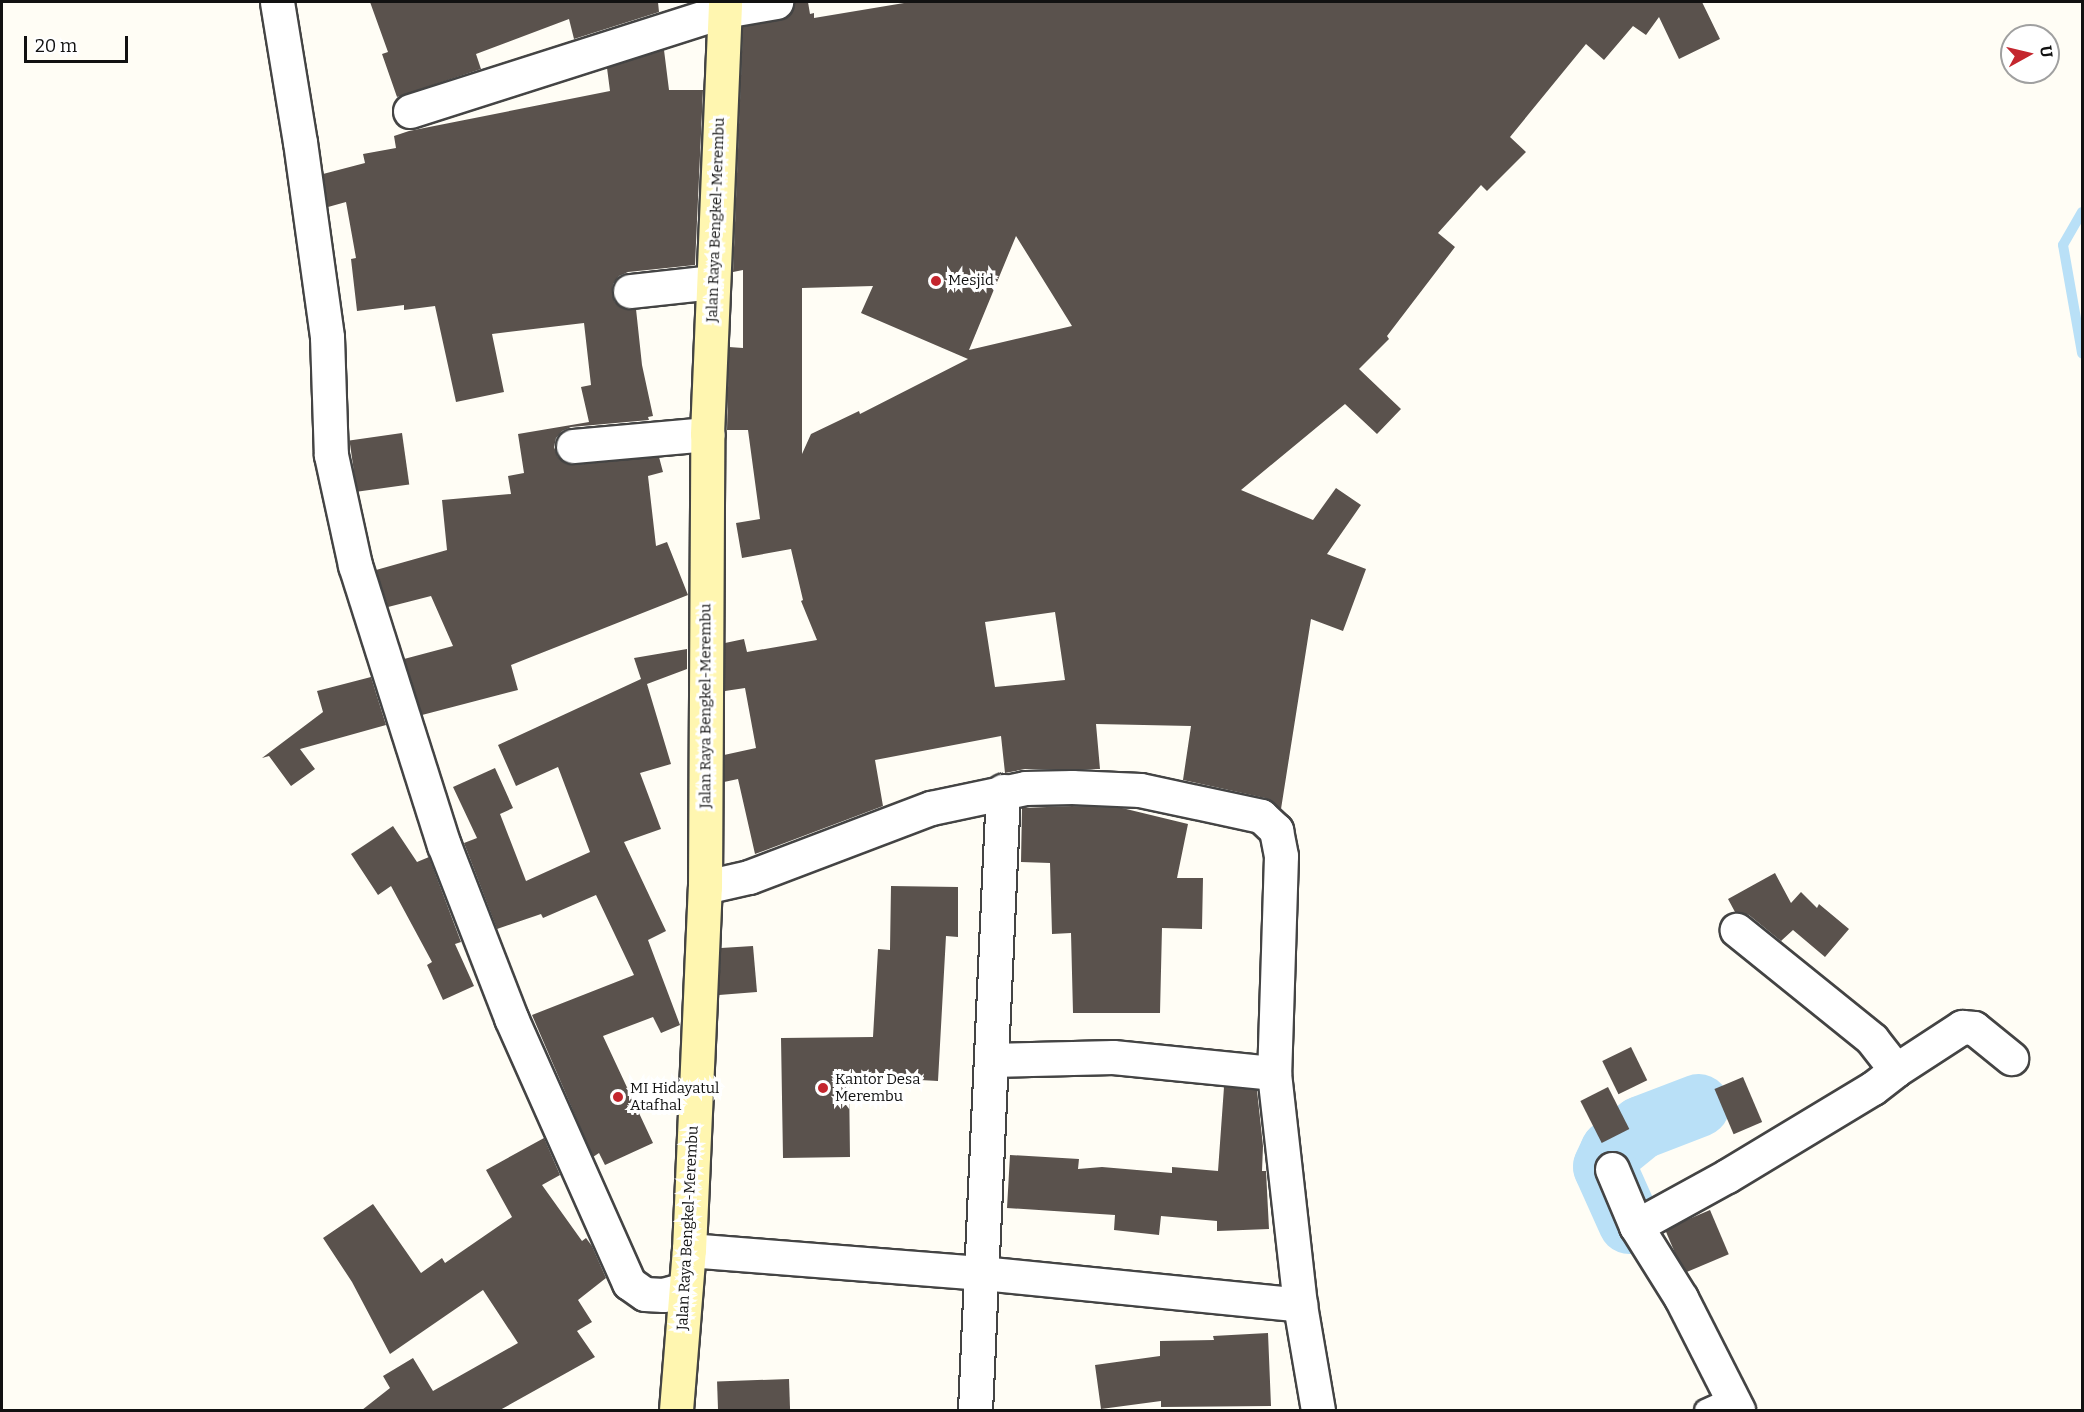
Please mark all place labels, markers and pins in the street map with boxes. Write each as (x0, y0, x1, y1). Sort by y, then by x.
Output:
place label: Mesjid (948, 272, 994, 290)
marker: Mesjid (929, 274, 943, 288)
place label: Kantor Desa Merembu (835, 1070, 920, 1105)
place label: MI Hidayatul Atafhal (630, 1079, 719, 1114)
marker: Kantor Desa Merembu (816, 1081, 830, 1095)
marker: MI Hidayatul Atafhal (611, 1090, 625, 1104)

